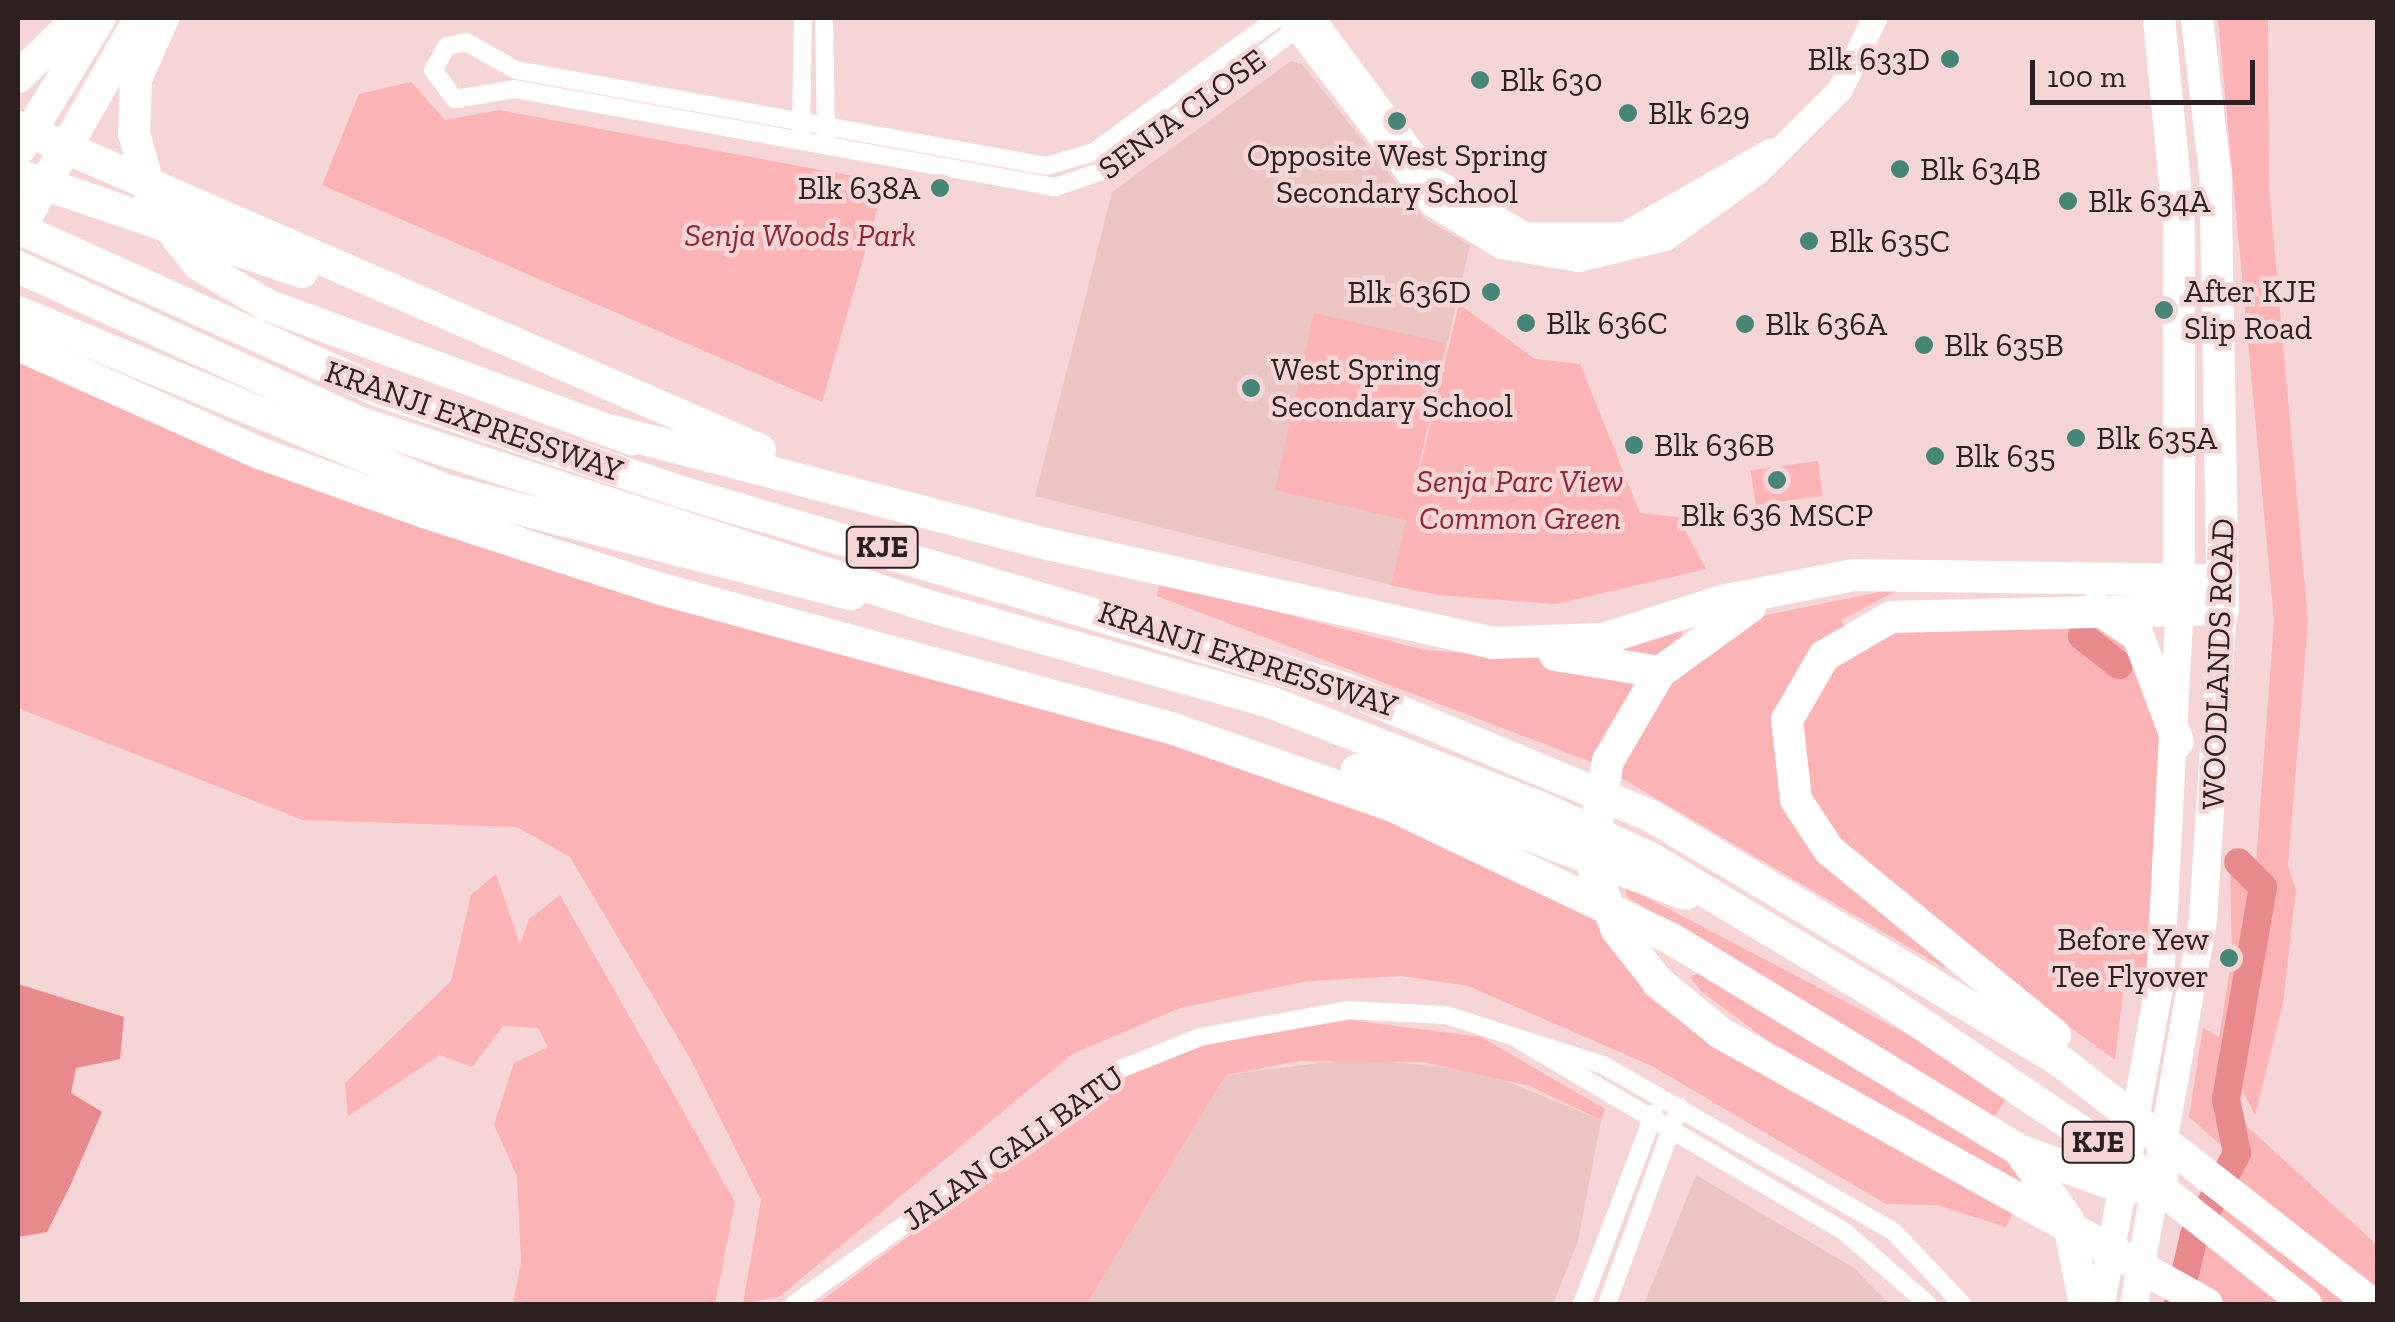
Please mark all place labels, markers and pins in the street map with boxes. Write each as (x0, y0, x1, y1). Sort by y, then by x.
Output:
place label: Blk 633D (1808, 40, 1930, 78)
marker: Blk 633D (1939, 48, 1961, 70)
place label: Blk 630 (1500, 61, 1603, 99)
marker: Blk 630 (1469, 69, 1491, 91)
place label: Blk 629 (1648, 94, 1750, 132)
marker: Blk 629 (1617, 102, 1639, 124)
marker: Opposite West Spring Secondary School (1386, 110, 1408, 132)
place label: Opposite West Spring Secondary School (1246, 137, 1548, 212)
place label: Blk 634B (1920, 150, 2041, 188)
marker: Blk 634B (1889, 158, 1911, 180)
place label: Blk 638A (798, 169, 920, 207)
marker: Blk 638A (929, 177, 951, 199)
place label: Blk 634A (2088, 182, 2210, 220)
marker: Blk 634A (2057, 190, 2079, 212)
place label: Blk 635C (1829, 222, 1950, 260)
marker: Blk 635C (1798, 230, 1820, 252)
place label: Blk 636D (1347, 273, 1471, 311)
place label: After KJE Slip Road (2184, 273, 2317, 348)
marker: Blk 636D (1480, 281, 1502, 303)
marker: After KJE Slip Road (2153, 299, 2175, 321)
place label: Blk 636C (1546, 304, 1668, 342)
place label: Blk 636A (1765, 305, 1887, 343)
marker: Blk 636C (1515, 312, 1537, 334)
marker: Blk 636A (1734, 313, 1756, 335)
place label: Blk 635B (1944, 326, 2064, 364)
marker: Blk 635B (1913, 334, 1935, 356)
place label: West Spring Secondary School (1271, 351, 1514, 426)
marker: West Spring Secondary School (1240, 377, 1262, 399)
place label: Blk 635A (2096, 419, 2217, 457)
place label: Blk 636B (1654, 426, 1775, 464)
marker: Blk 635A (2065, 427, 2087, 449)
marker: Blk 636B (1623, 434, 1645, 456)
place label: Blk 635 (1955, 437, 2056, 475)
marker: Blk 635 (1924, 445, 1946, 467)
marker: Blk 636 MSCP (1766, 469, 1788, 491)
place label: Blk 636 MSCP (1681, 496, 1873, 534)
place label: Before Yew Tee Flyover (2052, 921, 2209, 996)
marker: Before Yew Tee Flyover (2218, 947, 2240, 969)

